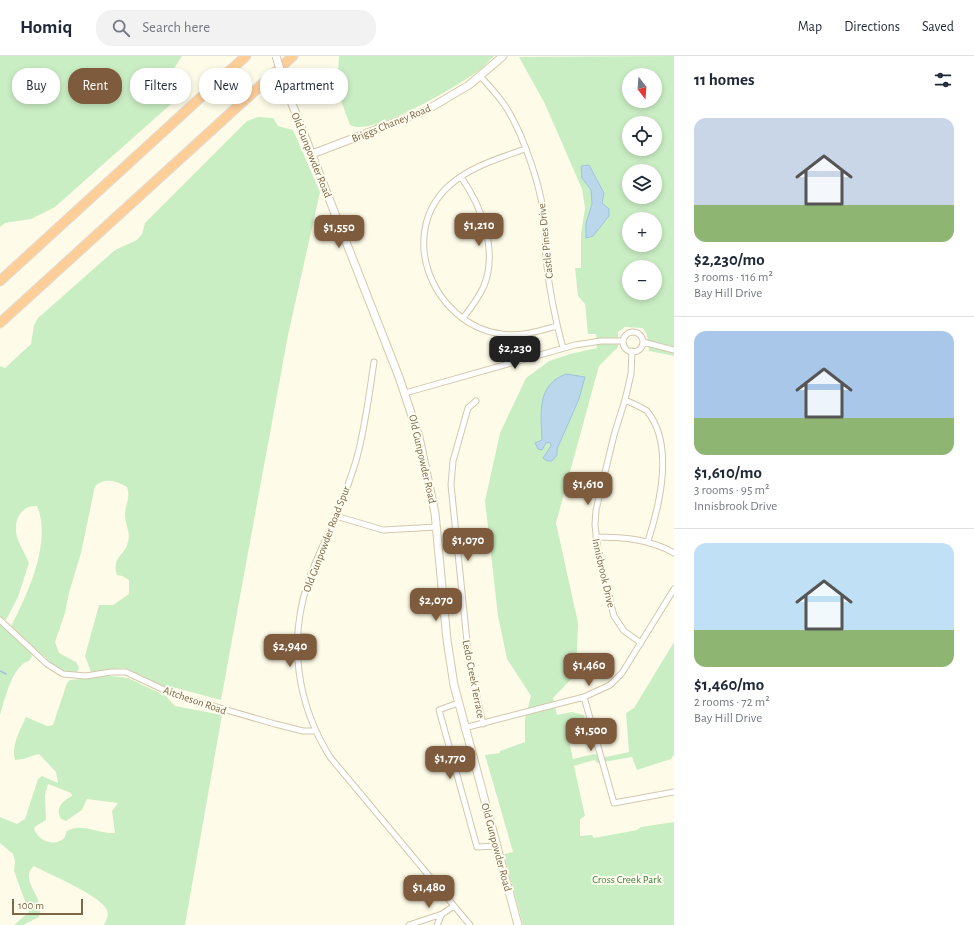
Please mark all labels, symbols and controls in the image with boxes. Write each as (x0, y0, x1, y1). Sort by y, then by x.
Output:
search box (96, 10, 376, 46)
icon: search (110, 17, 132, 39)
text: Homiq (20, 18, 72, 37)
text: Search here (142, 20, 210, 35)
text: Map (798, 20, 822, 34)
text: Directions (844, 20, 900, 34)
text: Saved (922, 20, 954, 34)
chip: Buy (12, 68, 60, 104)
chip: Rent (68, 68, 122, 104)
chip: Filters (130, 68, 191, 104)
chip: New (199, 68, 252, 104)
chip: Apartment (260, 68, 348, 104)
north arrow (622, 68, 662, 108)
map controls (622, 68, 662, 300)
icon: filters (932, 69, 954, 91)
text: 11 homes (694, 71, 754, 88)
street label: Briggs Chaney Road (350, 102, 433, 144)
street label: Old Gunpowder Road (289, 111, 334, 200)
button: locate (622, 116, 662, 156)
icon: home (788, 144, 860, 216)
button: layers (622, 164, 662, 204)
street label: Castle Pines Drive (536, 203, 555, 279)
button: + (622, 212, 662, 252)
pin: $1,210 (446, 213, 512, 247)
pin: $1,550 (306, 215, 372, 249)
text: $1,210 (463, 219, 495, 232)
text: $1,550 (323, 221, 355, 234)
text: $2,230/mo (694, 251, 765, 268)
button: − (622, 260, 662, 300)
text: 3 rooms · 116 m² (694, 271, 773, 284)
text: Bay Hill Drive (694, 287, 762, 300)
pin: $2,230 (482, 336, 548, 370)
text: $2,230 (498, 342, 532, 355)
icon: home (788, 357, 860, 429)
street label: Old Gunpowder Road (407, 414, 438, 505)
text: $1,610/mo (694, 464, 762, 481)
pin: $1,610 (555, 472, 621, 506)
text: $1,610 (572, 478, 604, 491)
street label: Old Gunpowder Road Spur (301, 484, 352, 594)
text: 3 rooms · 95 m² (694, 484, 769, 497)
text: Innisbrook Drive (694, 500, 777, 513)
pin: $1,070 (435, 528, 501, 562)
text: $1,070 (452, 534, 484, 547)
street label: Innisbrook Drive (590, 538, 617, 609)
icon: home (788, 569, 860, 641)
pin: $2,070 (403, 588, 469, 622)
text: $2,070 (419, 594, 453, 607)
pin: $2,940 (257, 634, 323, 668)
street label: Ledo Creek Terrace (461, 639, 486, 719)
text: $2,940 (273, 640, 307, 653)
pin: $1,460 (556, 653, 622, 687)
text: $1,460 (572, 659, 606, 672)
text: $1,460/mo (694, 676, 764, 693)
street label: Aitcheson Road (162, 685, 228, 717)
text: 2 rooms · 72 m² (694, 696, 770, 709)
text: Bay Hill Drive (694, 712, 762, 725)
pin: $1,500 (558, 718, 624, 752)
text: $1,500 (575, 724, 607, 737)
pin: $1,770 (417, 746, 483, 780)
text: $1,770 (434, 752, 466, 765)
street label: Old Gunpowder Road (479, 802, 514, 893)
park label: Cross Creek Park (592, 874, 662, 885)
pin: $1,480 (396, 875, 462, 909)
text: $1,480 (412, 881, 446, 894)
scale bar (12, 897, 83, 916)
text: 100 m (18, 900, 44, 911)

